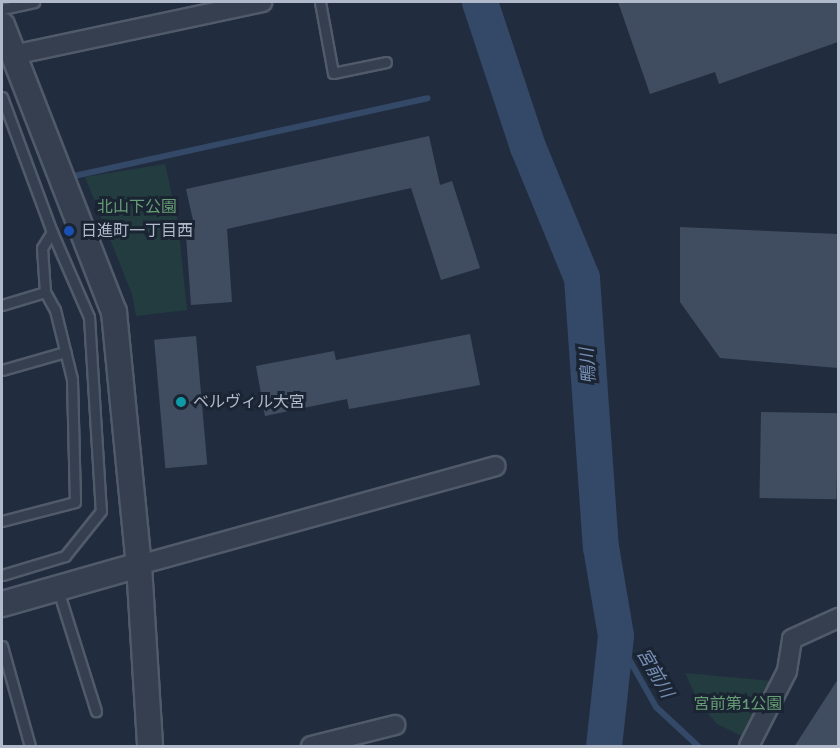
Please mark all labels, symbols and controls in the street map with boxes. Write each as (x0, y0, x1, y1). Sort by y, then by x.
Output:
park label: 北山下公園 (97, 197, 177, 217)
place label: 日進町一丁目西 (81, 221, 193, 241)
marker: 日進町一丁目西 (62, 224, 76, 238)
water label: 鴨川 (576, 347, 600, 385)
place label: ベルヴィル大宮 (193, 392, 305, 412)
marker: ベルヴィル大宮 (174, 395, 188, 409)
water label: 宮前川 (632, 644, 678, 702)
park label: 宮前第1公園 (694, 694, 782, 714)

